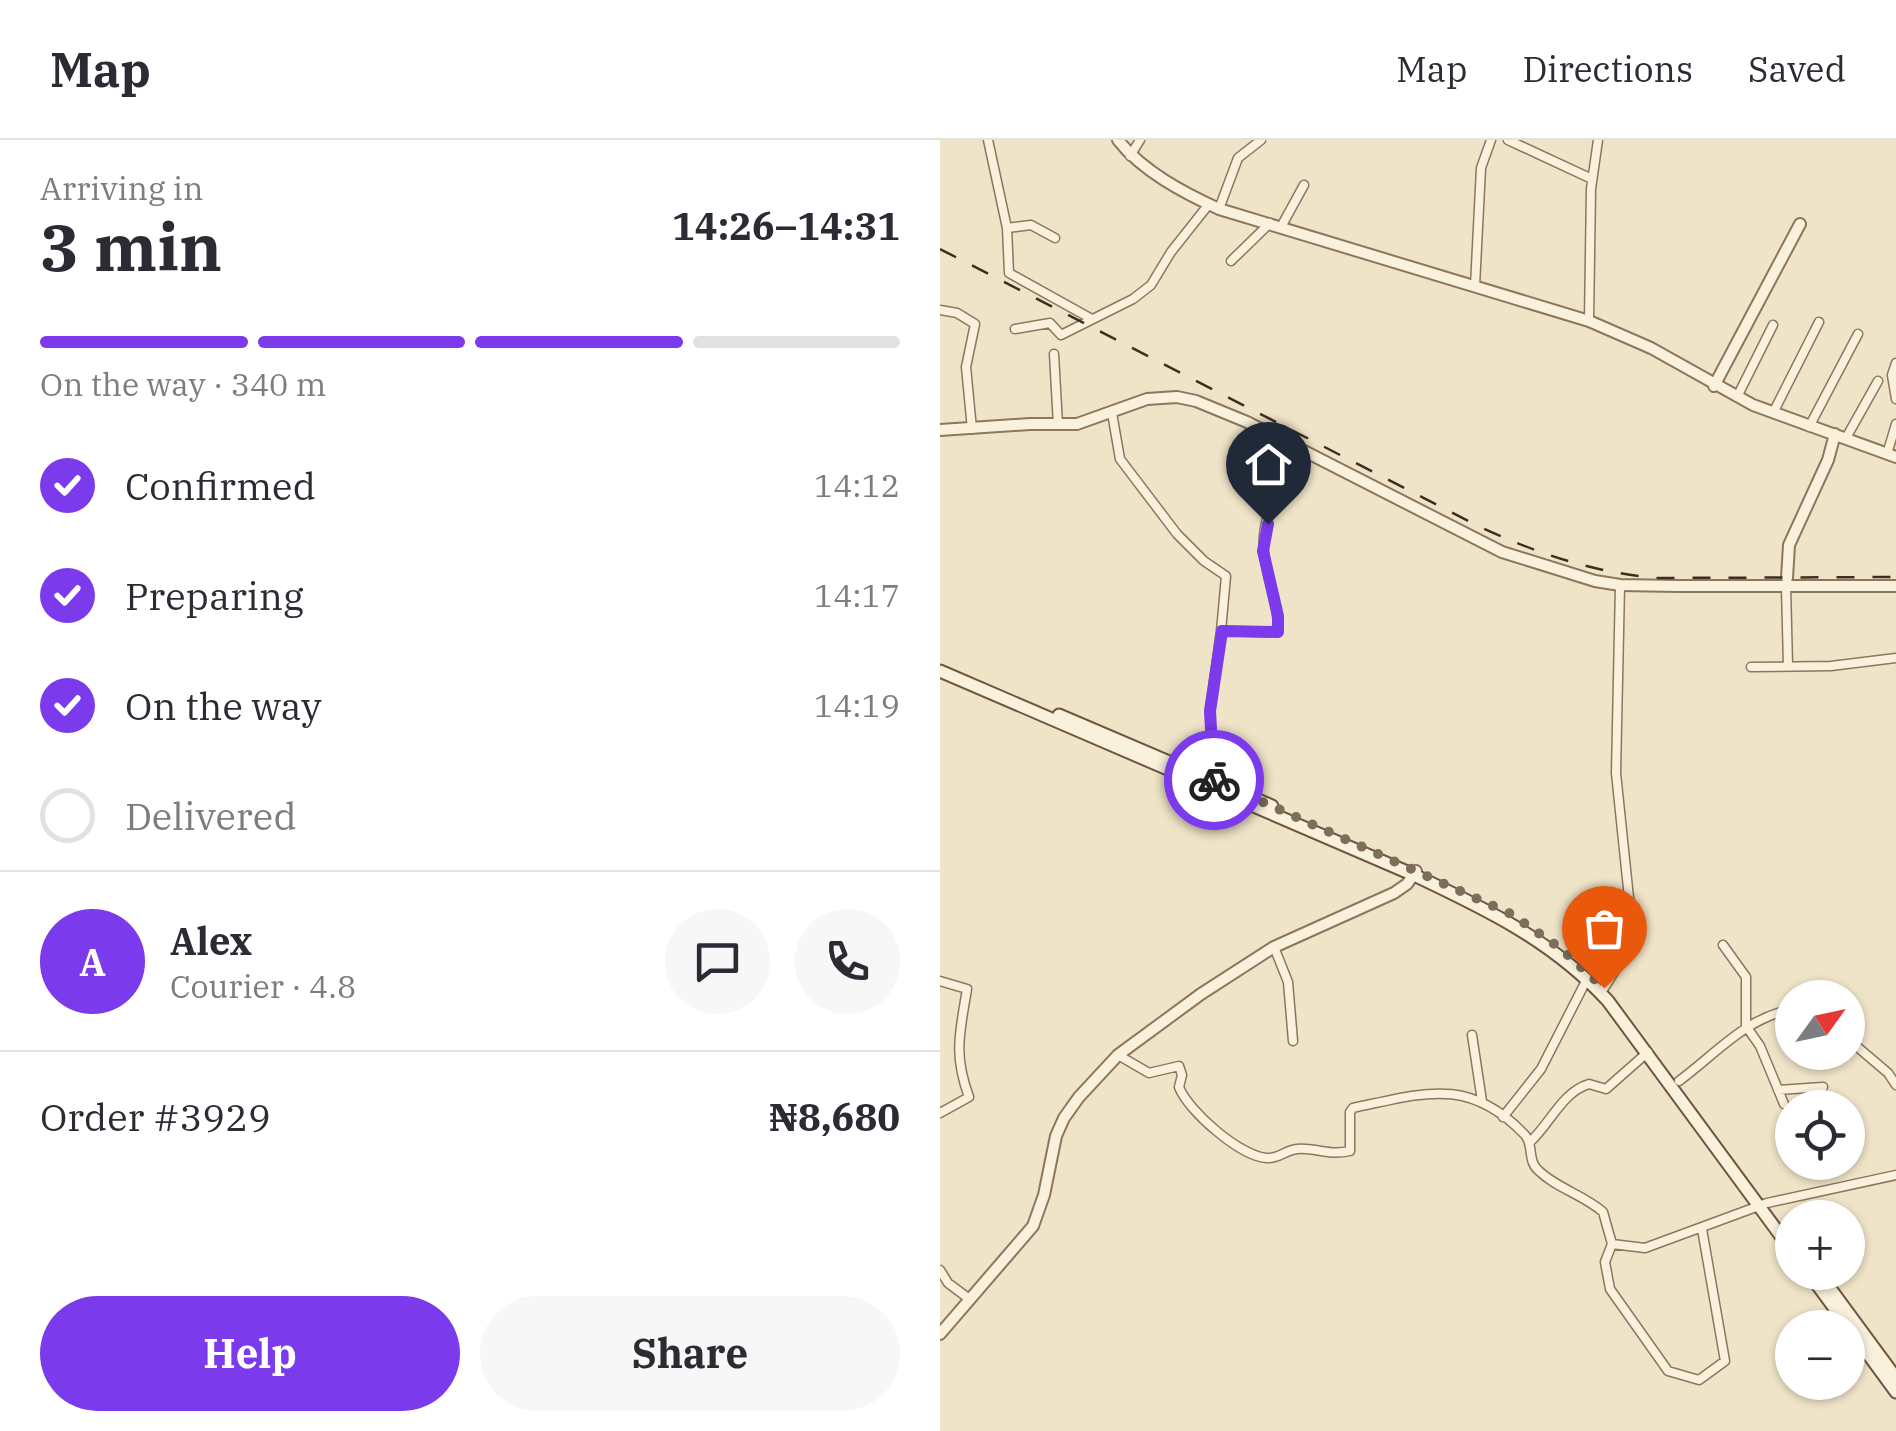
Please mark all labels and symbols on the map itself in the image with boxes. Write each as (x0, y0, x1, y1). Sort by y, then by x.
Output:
pin (1226, 422, 1311, 525)
courier (1164, 730, 1264, 830)
pin (1562, 886, 1647, 989)
north arrow (1775, 980, 1865, 1070)

